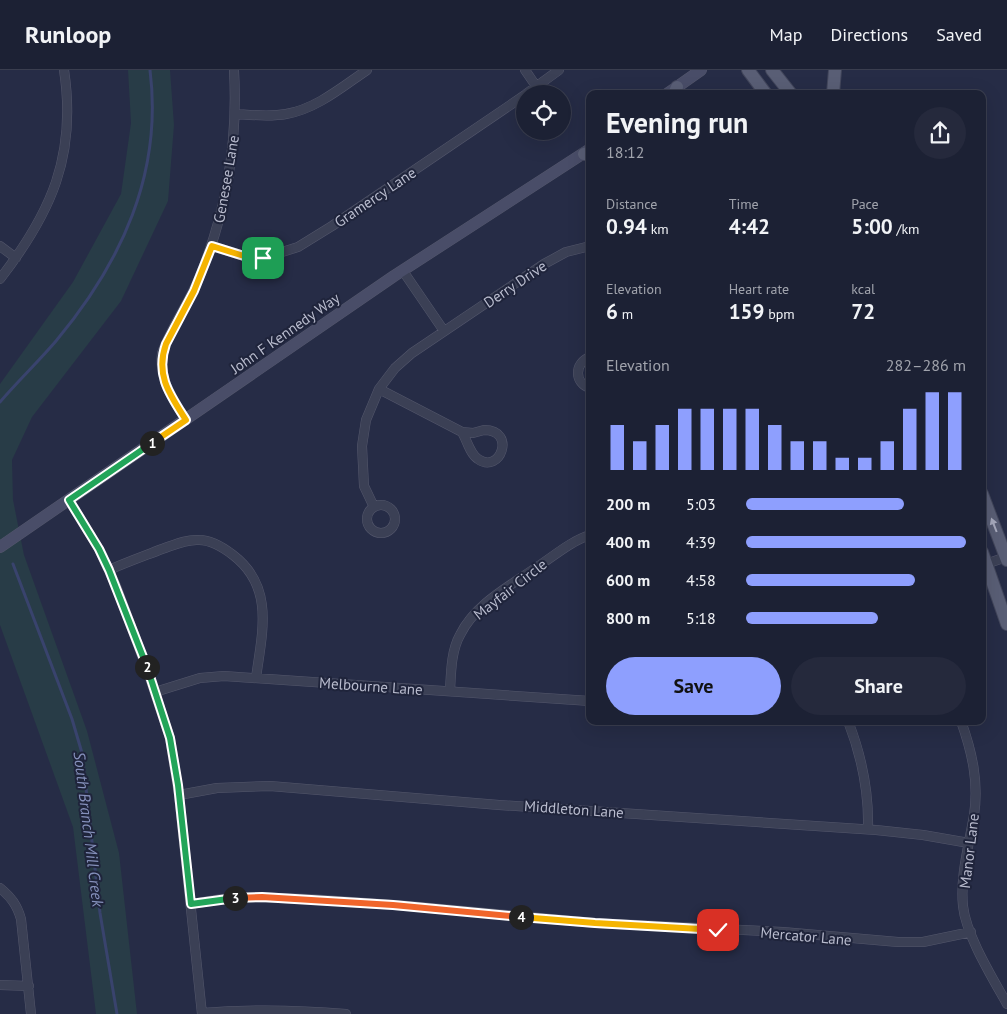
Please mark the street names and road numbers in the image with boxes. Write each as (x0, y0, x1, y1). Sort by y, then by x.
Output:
street label: Genesee Lane (209, 134, 243, 224)
street label: Gramercy Lane (331, 163, 419, 231)
street label: Derry Drive (480, 256, 550, 312)
street label: John F Kennedy Way (226, 288, 343, 378)
street label: Mayfair Circle (469, 554, 551, 624)
street label: Melbourne Lane (319, 673, 423, 699)
street label: Middleton Lane (523, 796, 625, 822)
street label: Manor Lane (955, 812, 983, 890)
street label: Mercator Lane (760, 923, 852, 949)

